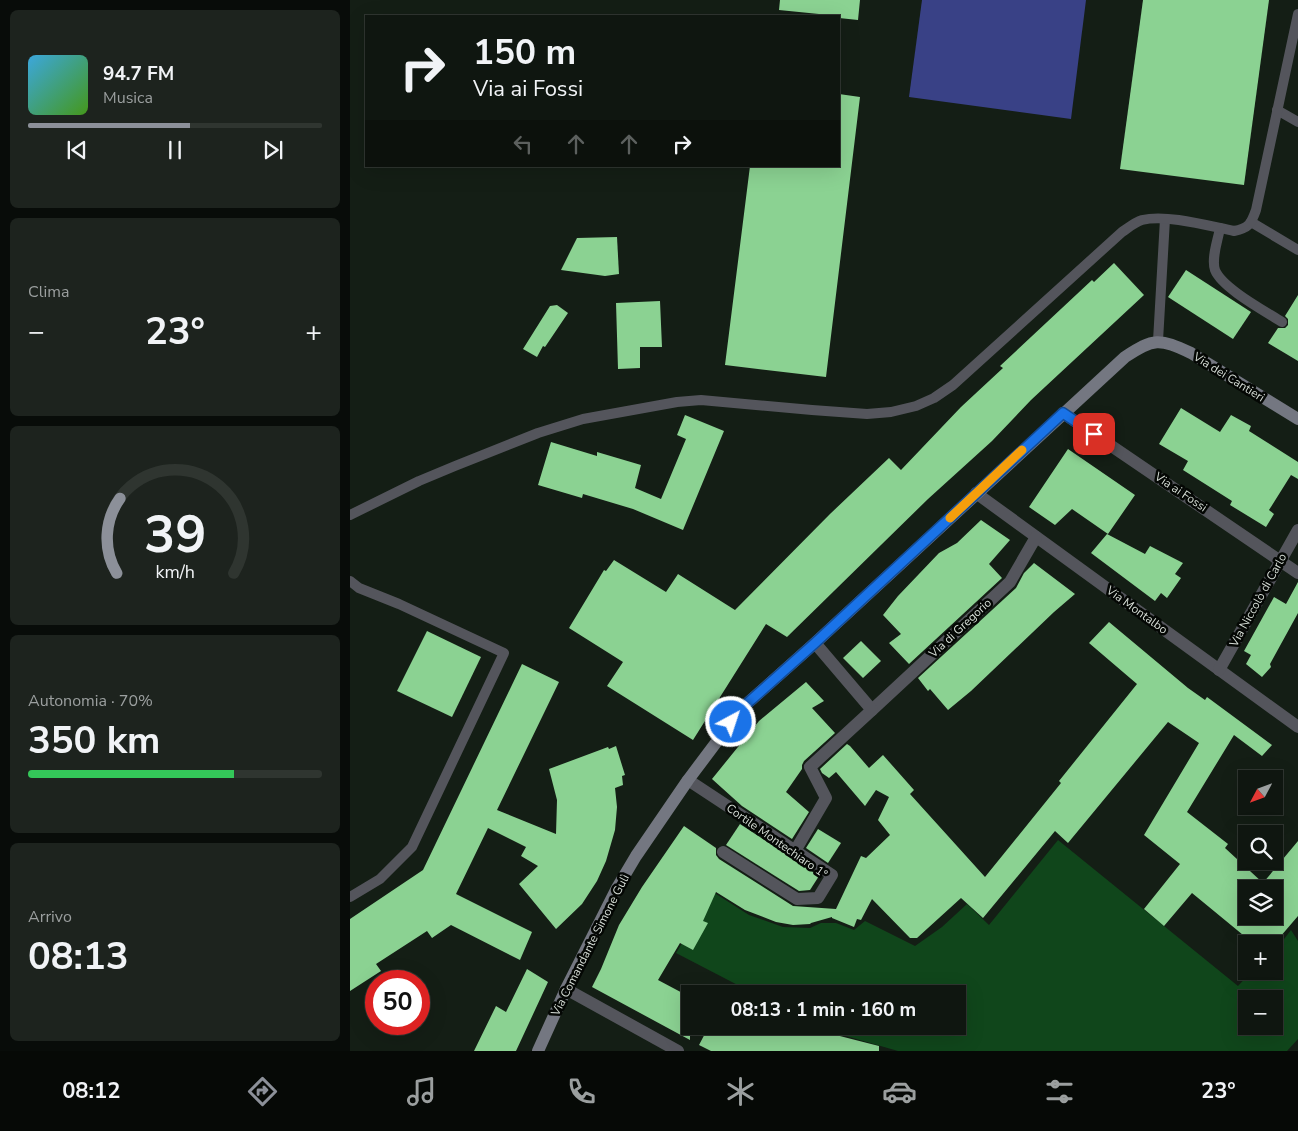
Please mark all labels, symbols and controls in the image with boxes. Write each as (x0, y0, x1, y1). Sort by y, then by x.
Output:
text: 150 m (473, 29, 576, 76)
icon: right (390, 35, 455, 100)
text: 94.7 FM (103, 61, 174, 87)
text: Via ai Fossi (473, 74, 583, 104)
text: Musica (103, 87, 153, 109)
icon: left (509, 130, 537, 158)
icon: ahead (562, 130, 590, 158)
icon: ahead (615, 130, 643, 158)
icon: right (668, 130, 696, 158)
icon: previous (63, 136, 91, 164)
icon: pause (161, 136, 189, 164)
icon: next (259, 136, 287, 164)
text: Clima (28, 281, 69, 303)
text: 23° (145, 306, 205, 357)
text: − (28, 313, 45, 351)
text: + (305, 313, 322, 351)
street label: Via dei Cantieri (1189, 348, 1268, 405)
pin (1073, 413, 1115, 455)
icon: arrive (1080, 420, 1108, 448)
street label: Via ai Fossi (1151, 468, 1210, 515)
text: 39 (144, 499, 206, 570)
street label: Via Niccolò di Carlo (1225, 550, 1290, 650)
text: km/h (155, 560, 195, 584)
street label: Via Montalbo (1102, 582, 1171, 638)
street label: Via di Gregorio (925, 595, 995, 662)
text: Autonomia · 70% (28, 690, 153, 712)
position arrow (704, 695, 756, 747)
text: 350 km (28, 715, 160, 766)
north arrow (1238, 770, 1282, 815)
map controls (1238, 770, 1283, 1035)
street label: Cortile Montechiaro 1° (723, 800, 831, 882)
button: search (1238, 825, 1283, 870)
street label: Via Comandante Simone Gulì (547, 871, 633, 1020)
button: layers (1238, 880, 1283, 925)
text: Arrivo (28, 906, 72, 928)
text: 08:13 (28, 931, 129, 982)
button: + (1238, 935, 1283, 980)
speed limit sign: 50 (365, 970, 430, 1035)
button: − (1238, 990, 1283, 1035)
text: 08:13 · 1 min · 160 m (731, 997, 916, 1023)
icon: directions (245, 1074, 280, 1109)
icon: music (404, 1074, 439, 1109)
icon: phone (564, 1074, 599, 1109)
icon: climate (723, 1074, 758, 1109)
icon: car (882, 1074, 917, 1109)
icon: filters (1042, 1074, 1077, 1109)
text: 08:12 (62, 1076, 120, 1106)
text: 23° (1201, 1076, 1236, 1106)

